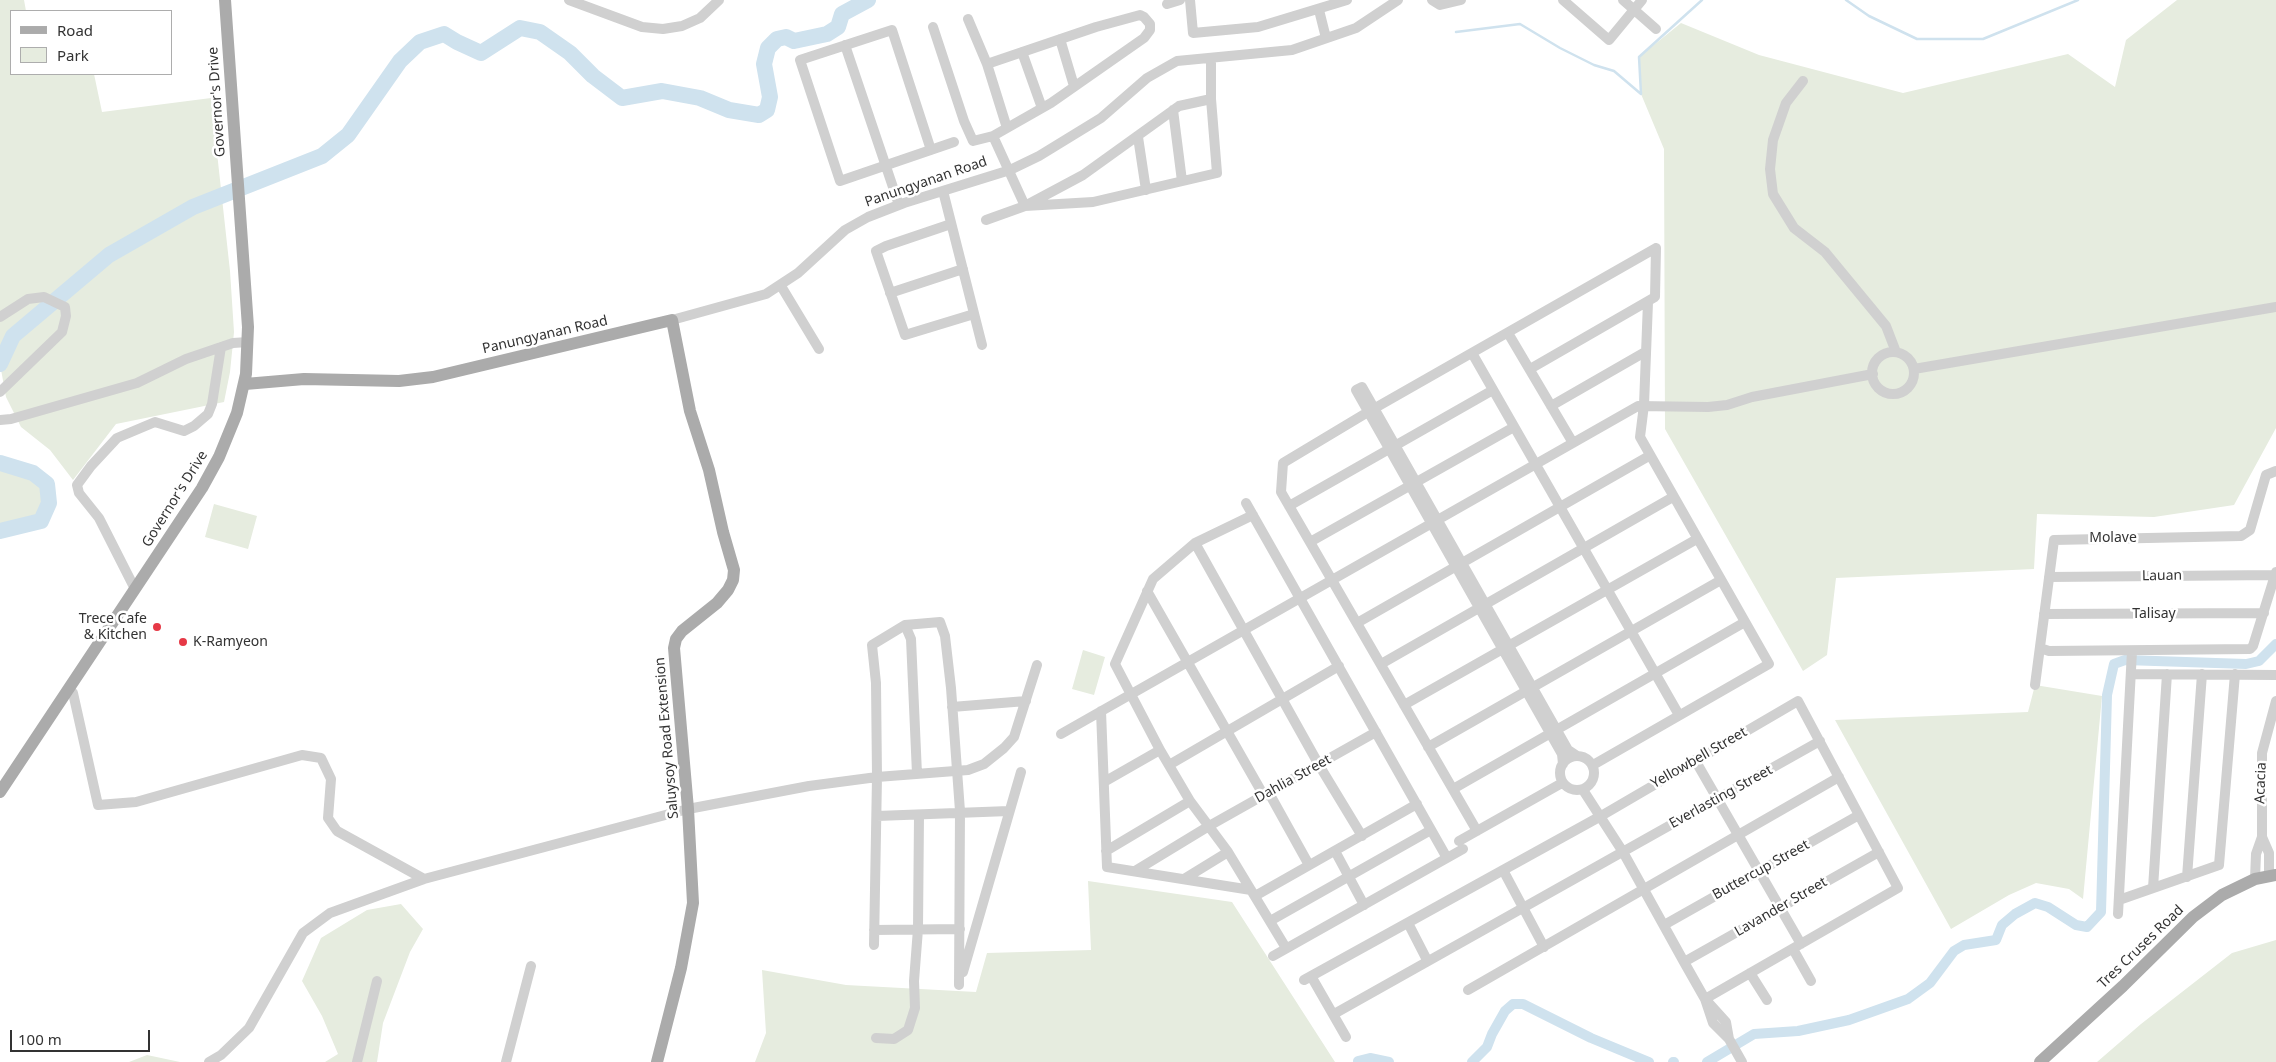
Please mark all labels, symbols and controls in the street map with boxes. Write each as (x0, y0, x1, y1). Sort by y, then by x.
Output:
legend (10, 10, 172, 75)
text: Road (57, 20, 93, 40)
text: Park (57, 45, 89, 65)
street label: Governor's Drive (205, 46, 229, 158)
street label: Panungyanan Road (863, 153, 989, 211)
street label: Panungyanan Road (481, 312, 609, 358)
street label: Governor's Drive (139, 448, 211, 550)
street label: Molave (2089, 530, 2137, 546)
street label: Lauan (2142, 567, 2182, 585)
street label: Talisay (2132, 606, 2176, 622)
place label: Trece Cafe & Kitchen (79, 611, 147, 644)
marker: Trece Cafe & Kitchen (151, 621, 163, 633)
place label: K-Ramyeon (193, 634, 268, 650)
marker: K-Ramyeon (177, 636, 189, 648)
street label: Saluysoy Road Extension (652, 657, 682, 819)
street label: Yellowbell Street (1648, 724, 1750, 792)
street label: Dahlia Street (1252, 751, 1334, 807)
street label: Everlasting Street (1666, 762, 1776, 832)
street label: Acacia (2252, 762, 2270, 804)
street label: Buttercup Street (1710, 836, 1812, 904)
street label: Lavander Street (1732, 874, 1830, 940)
street label: Tres Cruses Road (2095, 902, 2187, 992)
scale bar (12, 1020, 152, 1052)
text: 100 m (18, 1029, 62, 1049)

